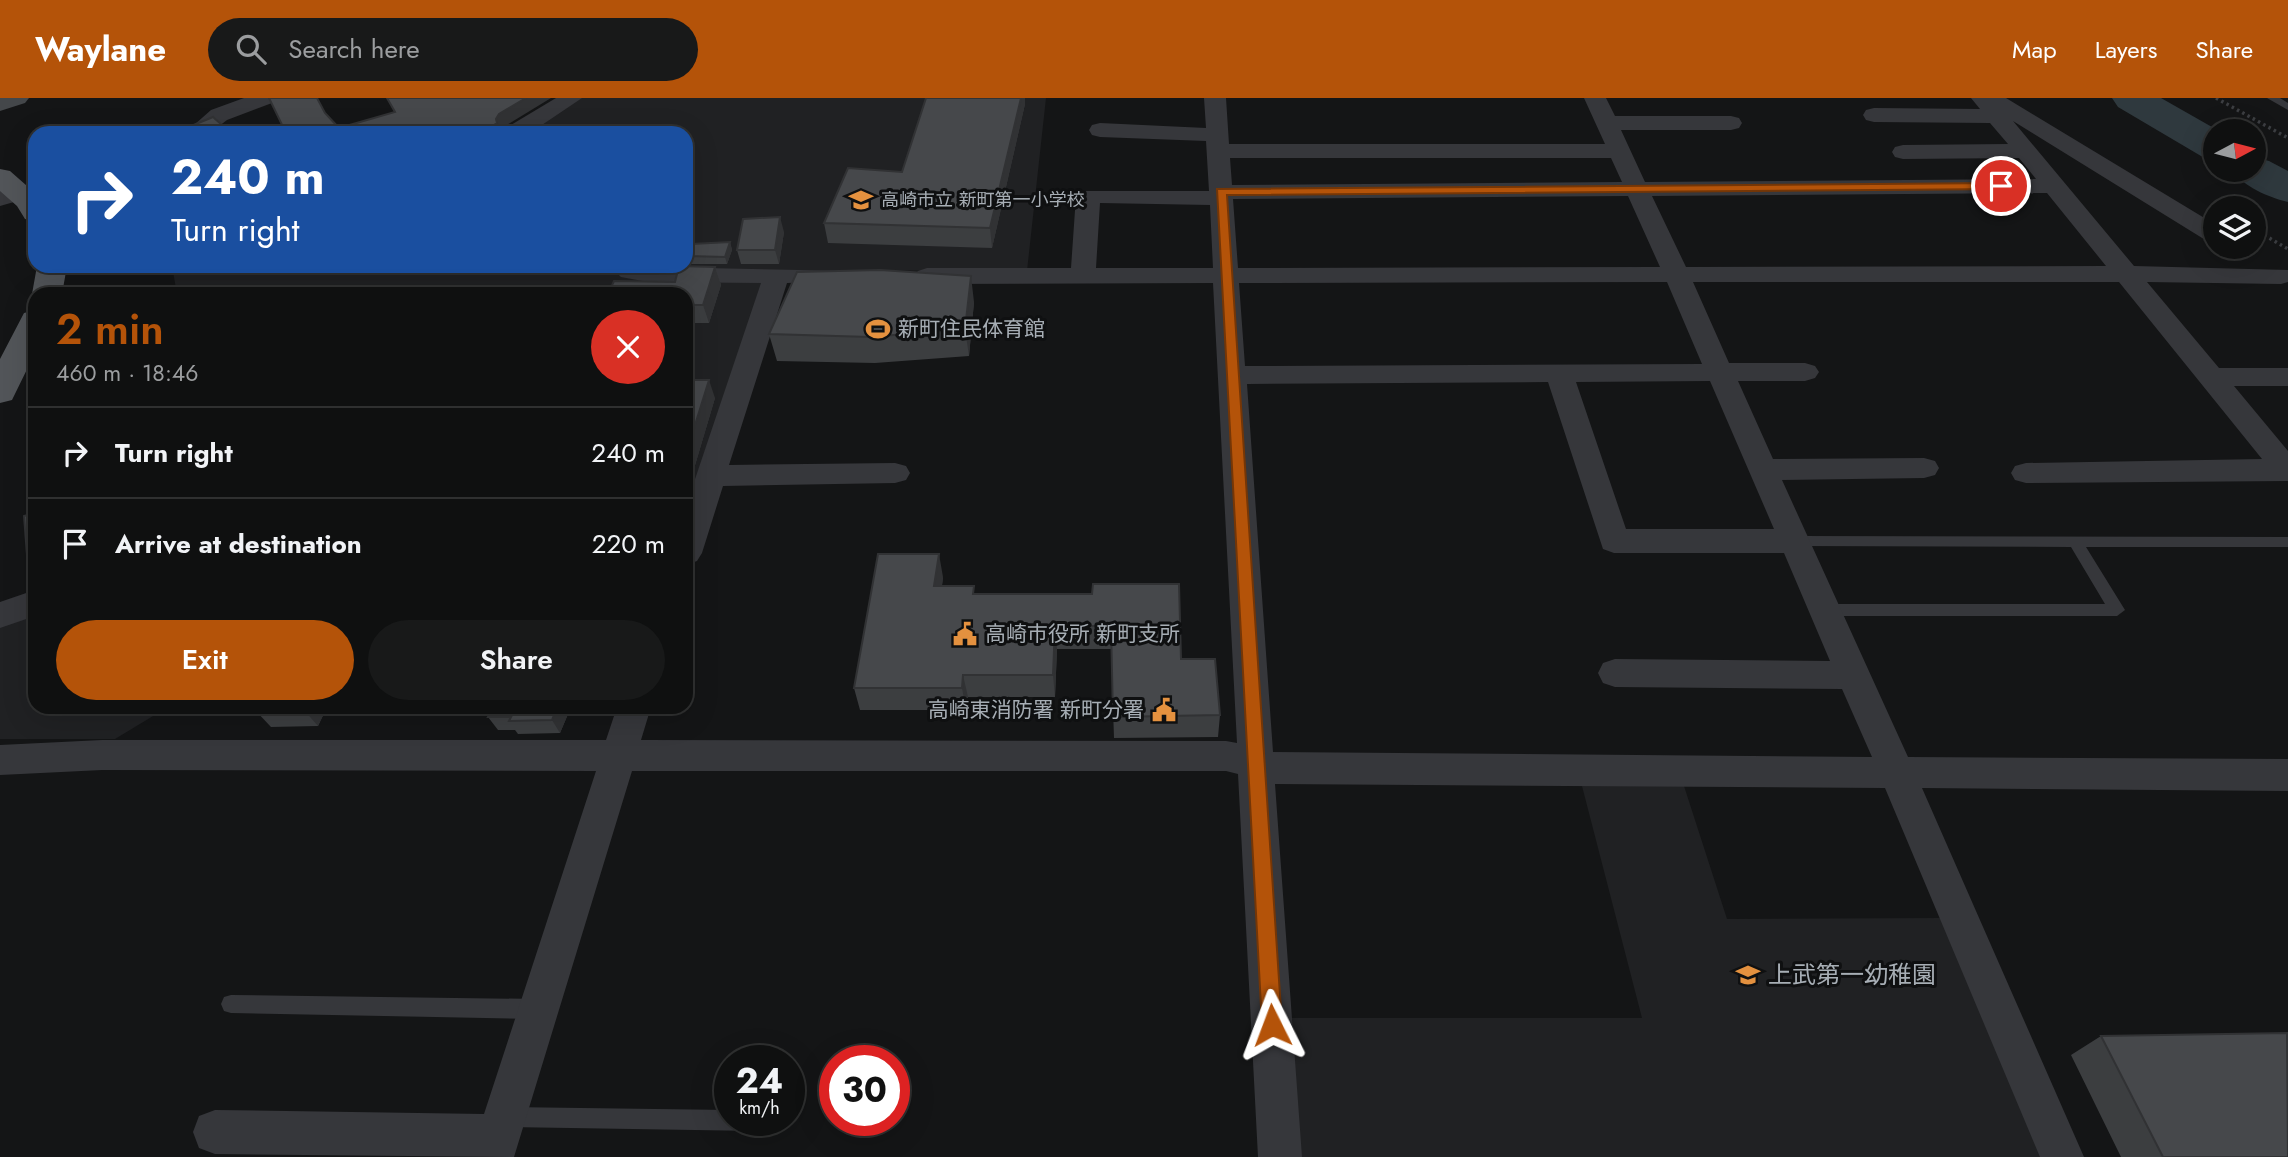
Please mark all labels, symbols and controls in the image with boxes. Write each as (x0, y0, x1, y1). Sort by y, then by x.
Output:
search box (208, 18, 698, 81)
text: Waylane (35, 26, 166, 73)
icon: search (232, 30, 270, 68)
text: Search here (288, 30, 420, 68)
text: Map (2012, 32, 2057, 67)
text: Layers (2095, 32, 2157, 67)
text: Share (2195, 32, 2253, 67)
north arrow (2203, 119, 2266, 182)
map controls (2203, 119, 2266, 259)
text: 240 m (171, 142, 325, 212)
icon: right (56, 154, 147, 245)
pin (1971, 156, 2031, 216)
icon: arrive (1982, 167, 2020, 205)
school or university icon: 高崎市立 新町第一小学校 (847, 186, 875, 214)
place label: 高崎市立 新町第一小学校 (881, 187, 1084, 213)
button: layers (2203, 196, 2266, 259)
text: Turn right (171, 207, 300, 253)
text: 2 min (56, 299, 164, 360)
button: close (591, 310, 665, 384)
place label: 新町住民体育館 (898, 314, 1045, 344)
sports icon: 新町住民体育館 (864, 315, 892, 343)
text: 460 m · 18:46 (56, 356, 198, 390)
icon: right (56, 434, 94, 472)
text: Turn right (115, 434, 233, 472)
text: 240 m (591, 434, 665, 472)
icon: arrive (56, 525, 94, 563)
text: Arrive at destination (115, 525, 362, 563)
text: 220 m (592, 525, 665, 563)
place label: 高崎市役所 新町支所 (985, 619, 1180, 649)
button: Exit (56, 620, 354, 700)
button: Share (368, 620, 665, 700)
public building icon: 高崎市役所 新町支所 (951, 620, 979, 648)
place label: 高崎東消防署 新町分署 (928, 695, 1144, 725)
public building icon: 高崎東消防署 新町分署 (1150, 696, 1178, 724)
place label: 上武第一幼稚園 (1768, 957, 1936, 992)
school or university icon: 上武第一幼稚園 (1734, 961, 1762, 989)
position arrow (1235, 988, 1309, 1062)
speed limit sign: 30 (819, 1045, 910, 1136)
text: 24 (736, 1056, 783, 1106)
text: km/h (739, 1095, 780, 1121)

